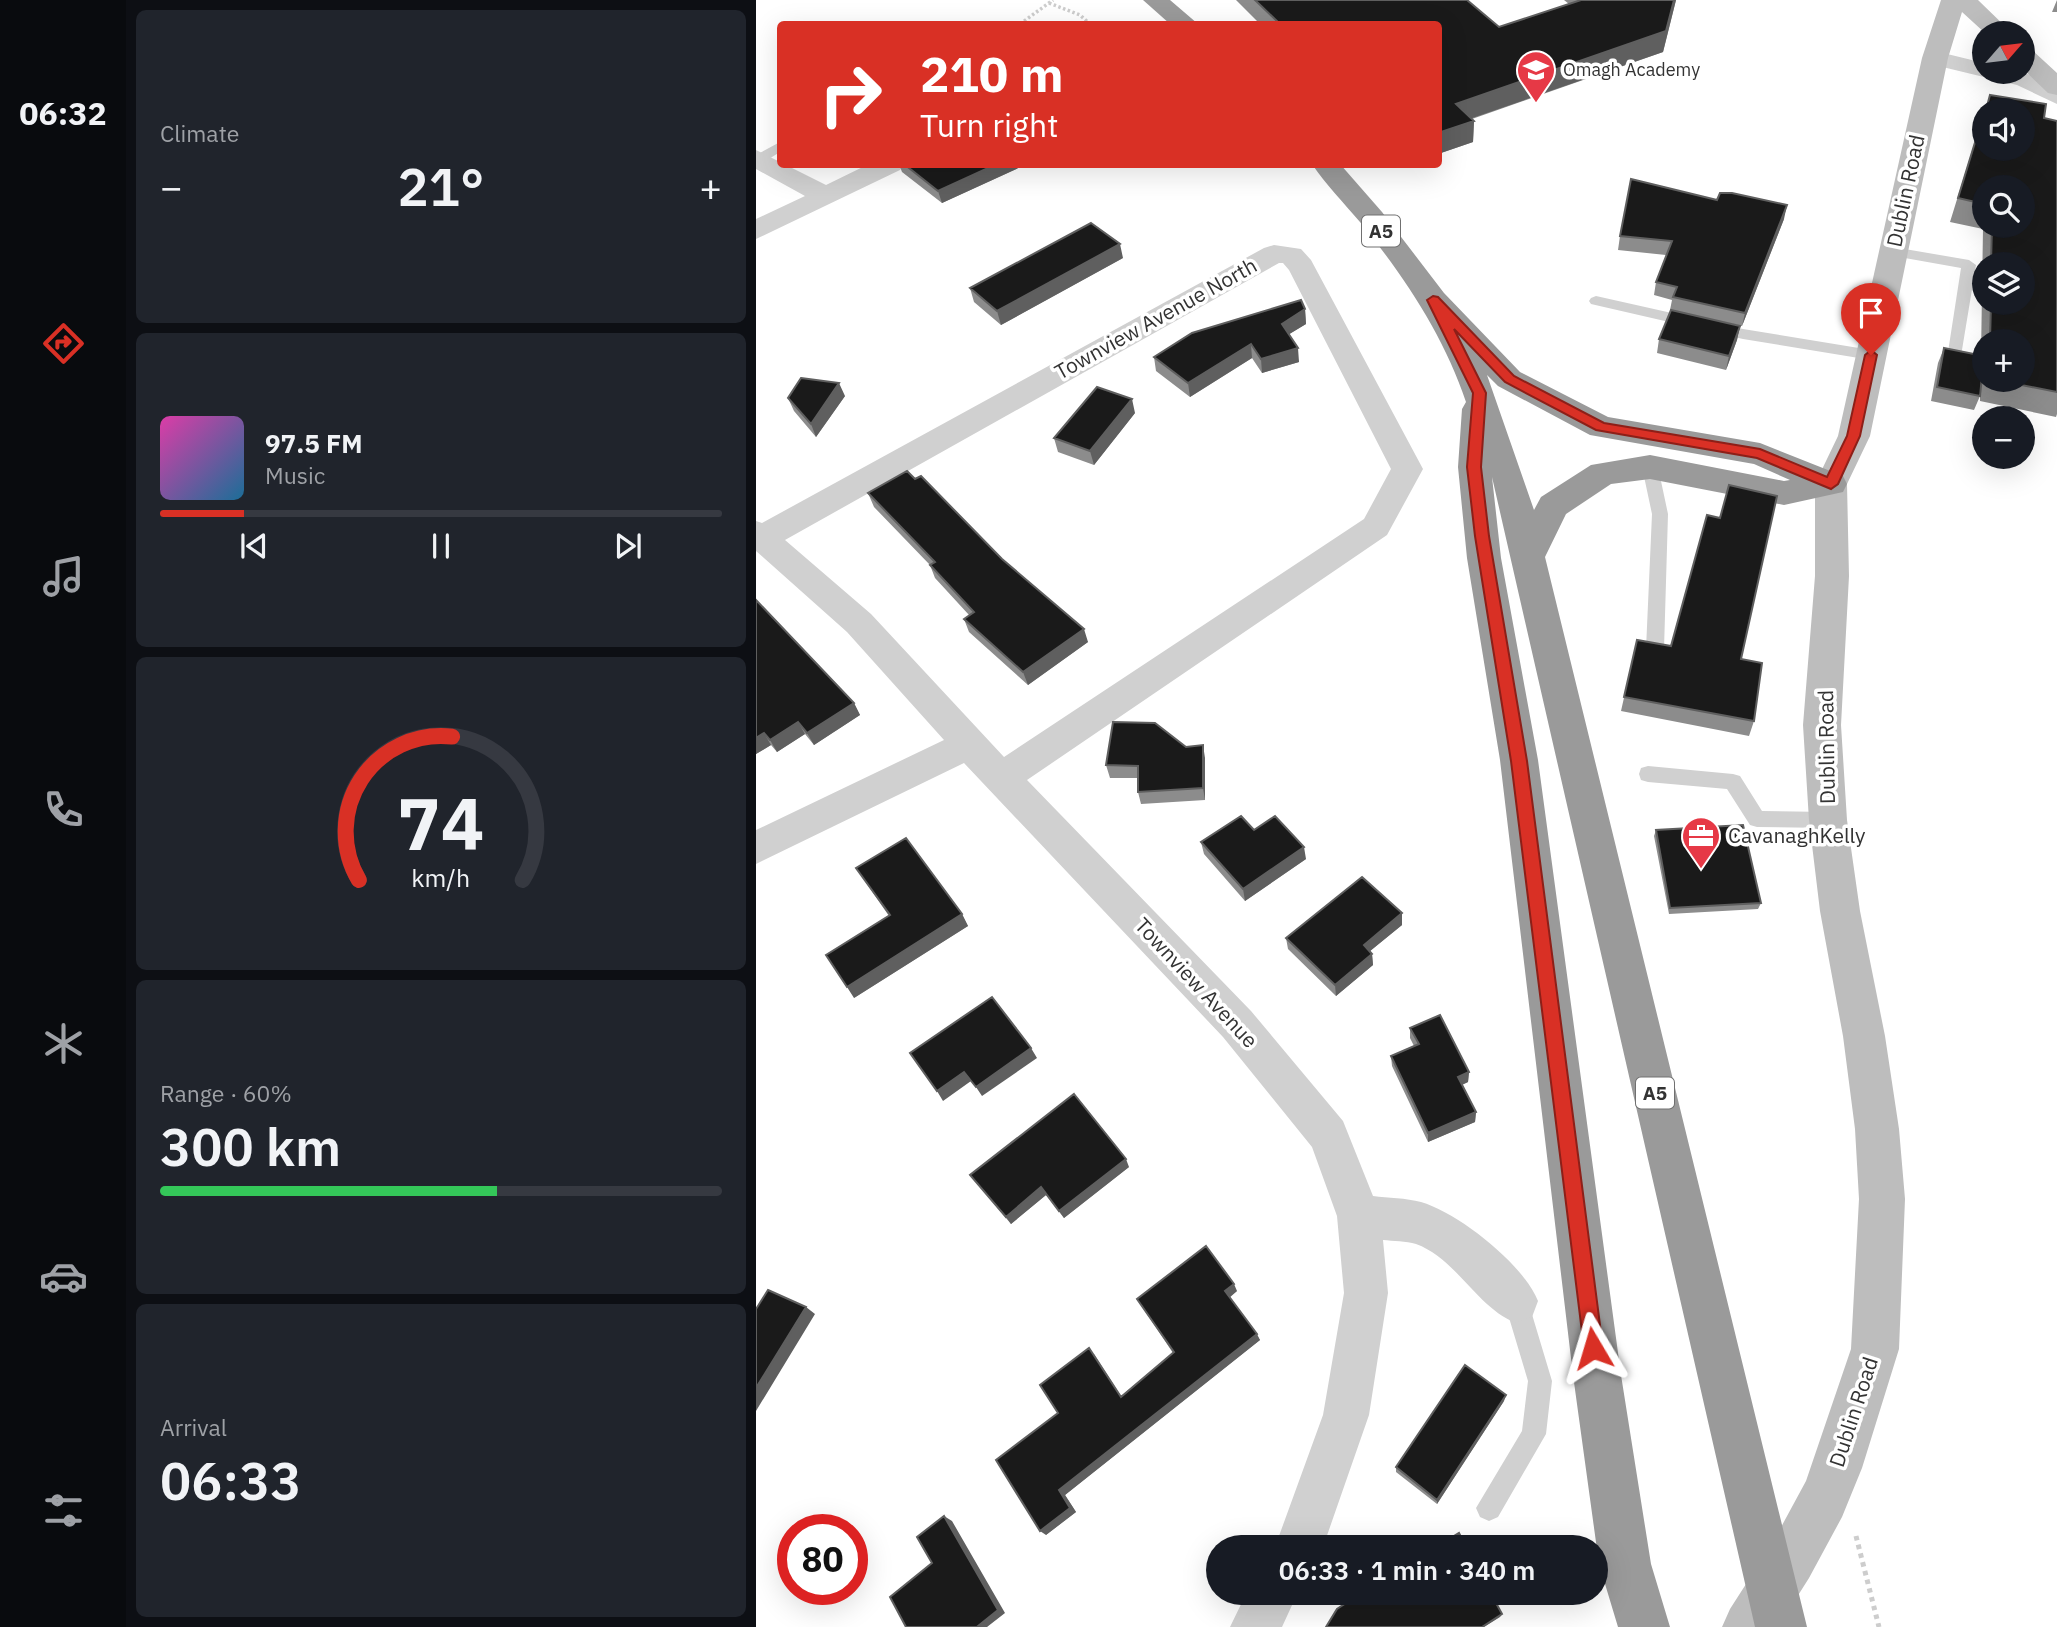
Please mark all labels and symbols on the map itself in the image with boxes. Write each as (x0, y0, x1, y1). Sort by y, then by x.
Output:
north arrow (1972, 21, 2035, 84)
school or university icon: Omagh Academy (1515, 49, 1557, 104)
place label: Omagh Academy (1563, 58, 1700, 81)
street label: Dublin Road (1879, 132, 1931, 250)
road number: A5 (1362, 216, 1400, 246)
street label: Townview Avenue North (1049, 251, 1262, 385)
pin (1841, 283, 1901, 355)
street label: Dublin Road (1811, 690, 1841, 804)
office icon: CavanaghKelly (1680, 815, 1722, 870)
place label: CavanaghKelly (1728, 821, 1866, 849)
street label: Townview Avenue (1129, 911, 1264, 1053)
road number: A5 (1636, 1078, 1674, 1108)
position arrow (1556, 1311, 1630, 1385)
street label: Dublin Road (1822, 1353, 1884, 1470)
speed limit sign: 80 (777, 1514, 868, 1605)

